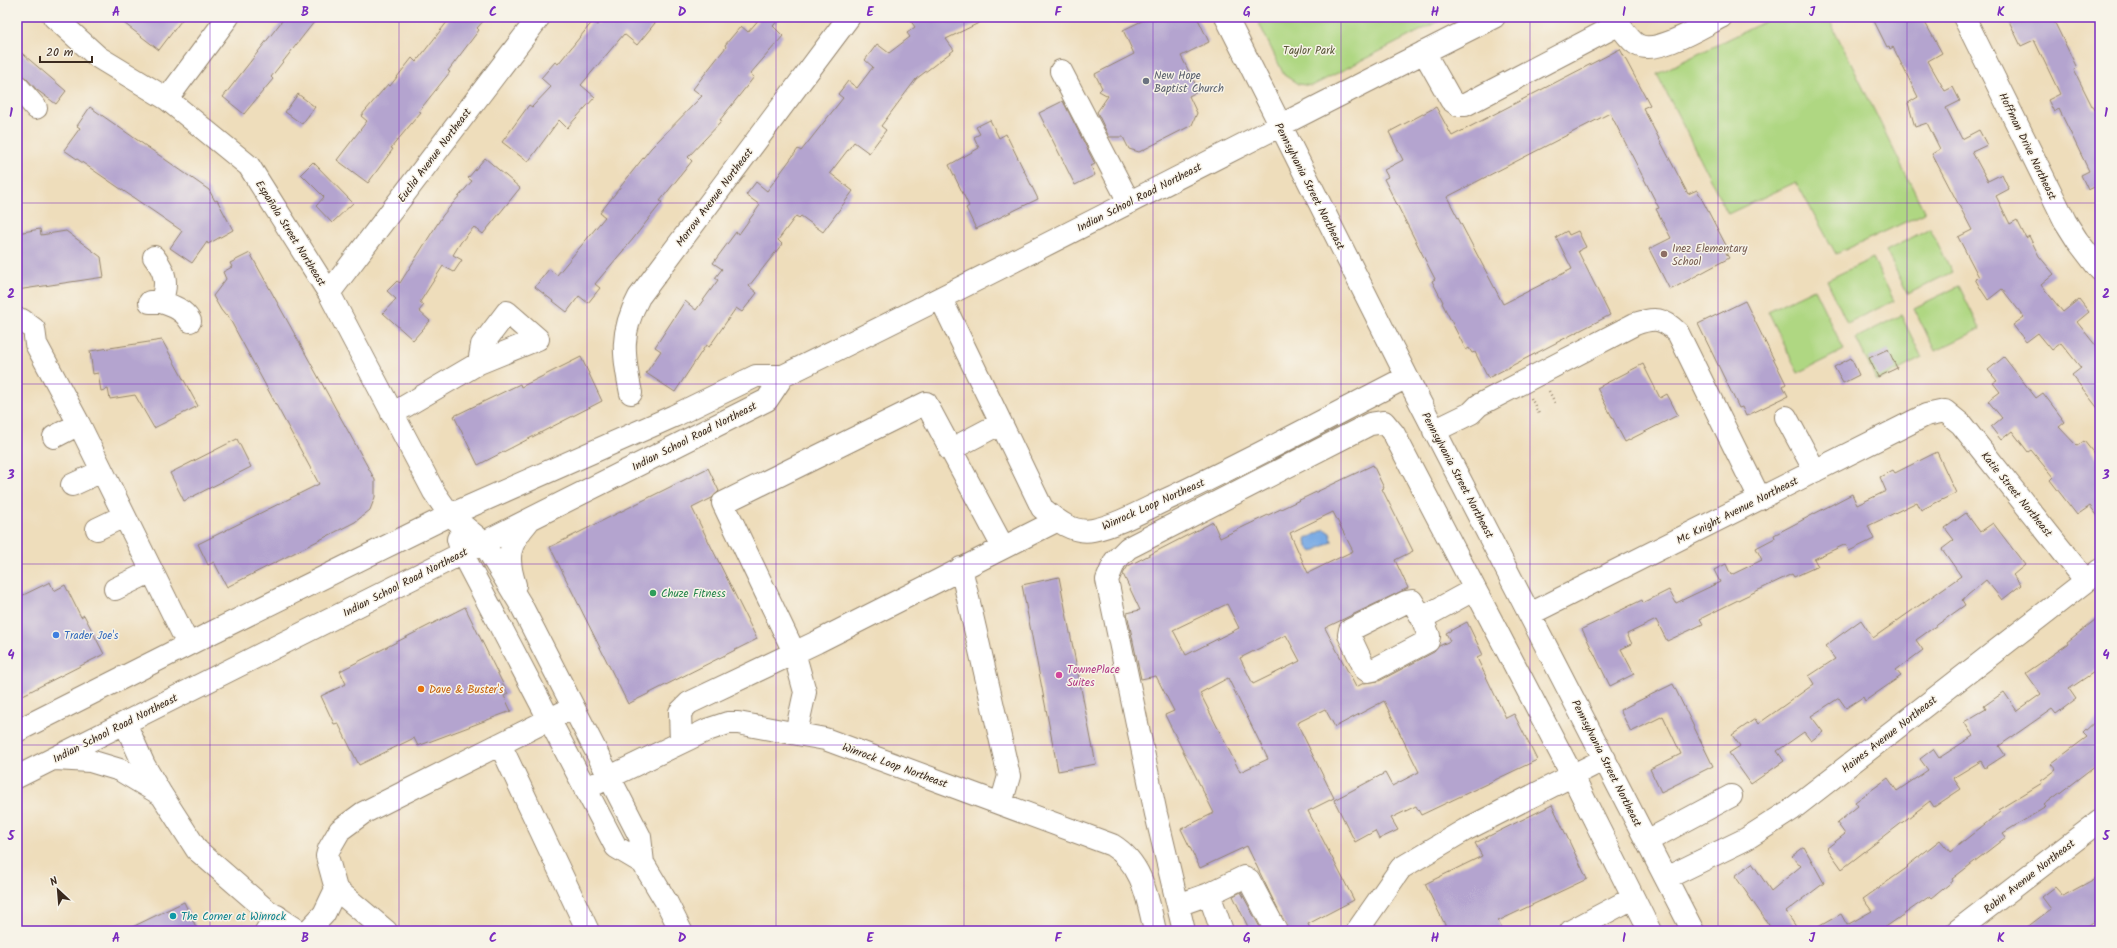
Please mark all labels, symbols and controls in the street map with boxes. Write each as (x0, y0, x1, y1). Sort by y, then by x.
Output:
text: A (112, 2, 120, 23)
text: B (301, 2, 309, 23)
text: C (489, 2, 497, 23)
text: D (678, 2, 687, 23)
text: E (866, 2, 874, 23)
text: F (1054, 2, 1062, 23)
text: G (1243, 2, 1251, 23)
text: H (1431, 2, 1440, 23)
text: I (1622, 2, 1626, 23)
text: J (1809, 2, 1816, 23)
text: K (1997, 2, 2005, 23)
scale bar (40, 38, 92, 64)
park label: Taylor Park (1283, 42, 1336, 60)
text: 20 m (46, 43, 74, 62)
place label: New Hope Baptist Church (1154, 67, 1224, 98)
marker: New Hope Baptist Church (1141, 76, 1151, 86)
street label: Hoffman Drive Northeast (1993, 90, 2061, 204)
text: 1 (9, 103, 13, 124)
text: 1 (2104, 103, 2108, 124)
street label: Euclid Avenue Northeast (393, 104, 477, 207)
street label: Pennsylvania Street Northeast (1269, 120, 1349, 254)
street label: Morrow Avenue Northeast (672, 144, 758, 251)
street label: Indian School Road Northeast (1074, 158, 1206, 237)
street label: Española Street Northeast (250, 177, 331, 291)
place label: Inez Elementary School (1672, 240, 1748, 271)
marker: Inez Elementary School (1659, 249, 1669, 259)
text: 2 (7, 284, 15, 305)
text: 2 (2102, 284, 2110, 305)
street label: Indian School Road Northeast (629, 397, 761, 476)
street label: Pennsylvania Street Northeast (1416, 409, 1498, 542)
street label: Katie Street Northeast (1976, 448, 2057, 542)
text: 3 (6, 465, 15, 486)
text: 3 (2101, 465, 2110, 486)
street label: Mc Knight Avenue Northeast (1673, 472, 1802, 550)
street label: Winrock Loop Northeast (1099, 474, 1208, 536)
street label: Indian School Road Northeast (340, 543, 472, 622)
place label: Chuze Fitness (661, 585, 726, 603)
marker: Chuze Fitness (648, 588, 658, 598)
place label: Trader Joe's (64, 627, 119, 645)
marker: Trader Joe's (51, 630, 61, 640)
text: 4 (7, 645, 15, 666)
text: 4 (2102, 645, 2110, 666)
place label: TownePlace Suites (1067, 661, 1120, 692)
marker: TownePlace Suites (1054, 670, 1064, 680)
place label: Dave & Buster's (429, 681, 504, 699)
marker: Dave & Buster's (416, 684, 426, 694)
street label: Indian School Road Northeast (50, 689, 182, 768)
street label: Haines Avenue Northeast (1838, 691, 1942, 778)
street label: Pennsylvania Street Northeast (1566, 697, 1646, 831)
street label: Winrock Loop Northeast (839, 738, 951, 794)
text: 5 (7, 826, 16, 847)
text: 5 (2102, 826, 2111, 847)
street label: Robin Avenue Northeast (1980, 835, 2080, 918)
north arrow (38, 870, 78, 910)
text: N (47, 872, 61, 892)
place label: The Corner at Winrock (181, 908, 287, 926)
marker: The Corner at Winrock (168, 911, 178, 921)
text: A (112, 928, 120, 948)
text: B (301, 928, 309, 948)
text: C (489, 928, 497, 948)
text: D (678, 928, 687, 948)
text: E (866, 928, 874, 948)
text: F (1054, 928, 1062, 948)
text: G (1243, 928, 1251, 948)
text: H (1431, 928, 1440, 948)
text: I (1622, 928, 1626, 948)
text: J (1809, 928, 1816, 948)
text: K (1997, 928, 2005, 948)

